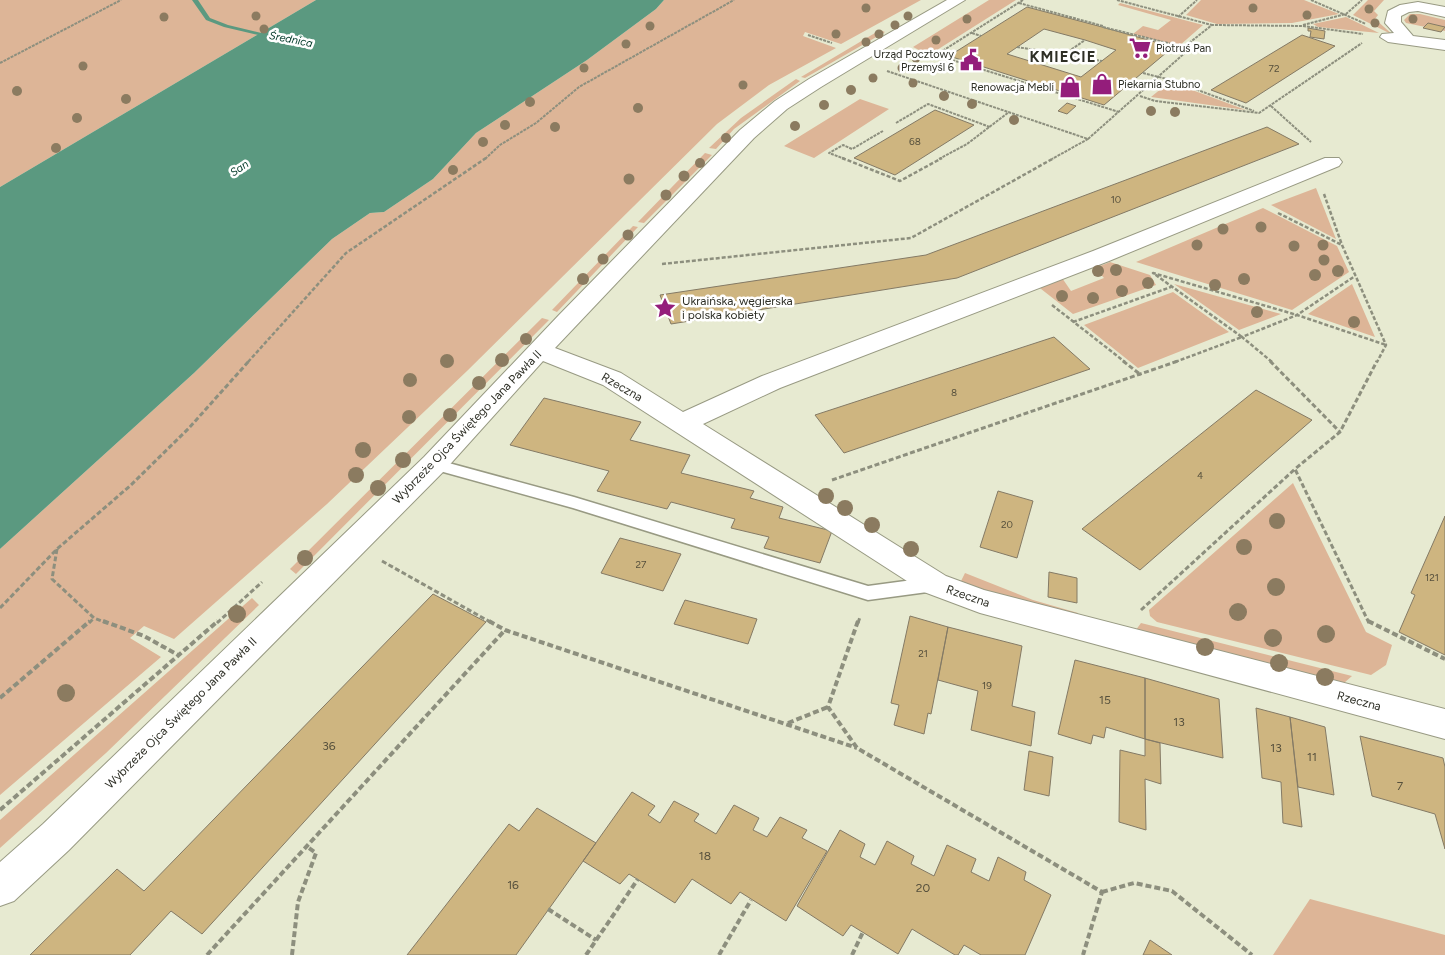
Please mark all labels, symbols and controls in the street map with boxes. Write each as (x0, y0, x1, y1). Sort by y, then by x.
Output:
water label: Średnica (268, 28, 315, 50)
supermarket icon: Piotruś Pan (1127, 35, 1153, 61)
place label: Piotruś Pan (1156, 42, 1211, 55)
public building icon: Urząd Pocztowy Przemyśl 6 (958, 47, 984, 73)
place label: Urząd Pocztowy Przemyśl 6 (874, 48, 954, 74)
district label: KMIECIE (1029, 48, 1097, 66)
house number: 72 (1269, 62, 1279, 75)
shop icon: Piekarnia Stubno (1089, 71, 1115, 97)
shop icon: Renowacja Mebli (1057, 74, 1083, 100)
place label: Piekarnia Stubno (1118, 78, 1201, 91)
place label: Renowacja Mebli (971, 81, 1054, 94)
house number: 68 (909, 135, 921, 148)
water label: San (228, 158, 251, 179)
house number: 10 (1111, 193, 1121, 206)
place label: Ukraińska, węgierska i polska kobiety (682, 294, 793, 322)
place icon: Ukraińska, węgierska i polska kobiety (652, 295, 678, 321)
street label: Wybrzeże Ojca Świętego Jana Pawła II (390, 347, 544, 507)
street label: Rzeczna (599, 370, 645, 404)
house number: 8 (951, 386, 957, 399)
house number: 4 (1197, 469, 1203, 482)
house number: 20 (1001, 518, 1013, 531)
house number: 27 (636, 558, 647, 571)
house number: 121 (1425, 571, 1439, 584)
street label: Rzeczna (944, 582, 992, 610)
street label: Wybrzeże Ojca Świętego Jana Pawła II (102, 634, 260, 792)
house number: 21 (918, 647, 928, 660)
house number: 19 (982, 679, 992, 692)
street label: Rzeczna (1335, 688, 1383, 714)
house number: 15 (1099, 693, 1111, 707)
house number: 13 (1173, 715, 1185, 729)
house number: 36 (322, 739, 336, 753)
house number: 13 (1270, 741, 1282, 755)
house number: 11 (1307, 750, 1317, 764)
house number: 7 (1397, 779, 1404, 793)
house number: 18 (699, 849, 711, 863)
house number: 16 (507, 878, 519, 892)
house number: 20 (916, 881, 931, 895)

